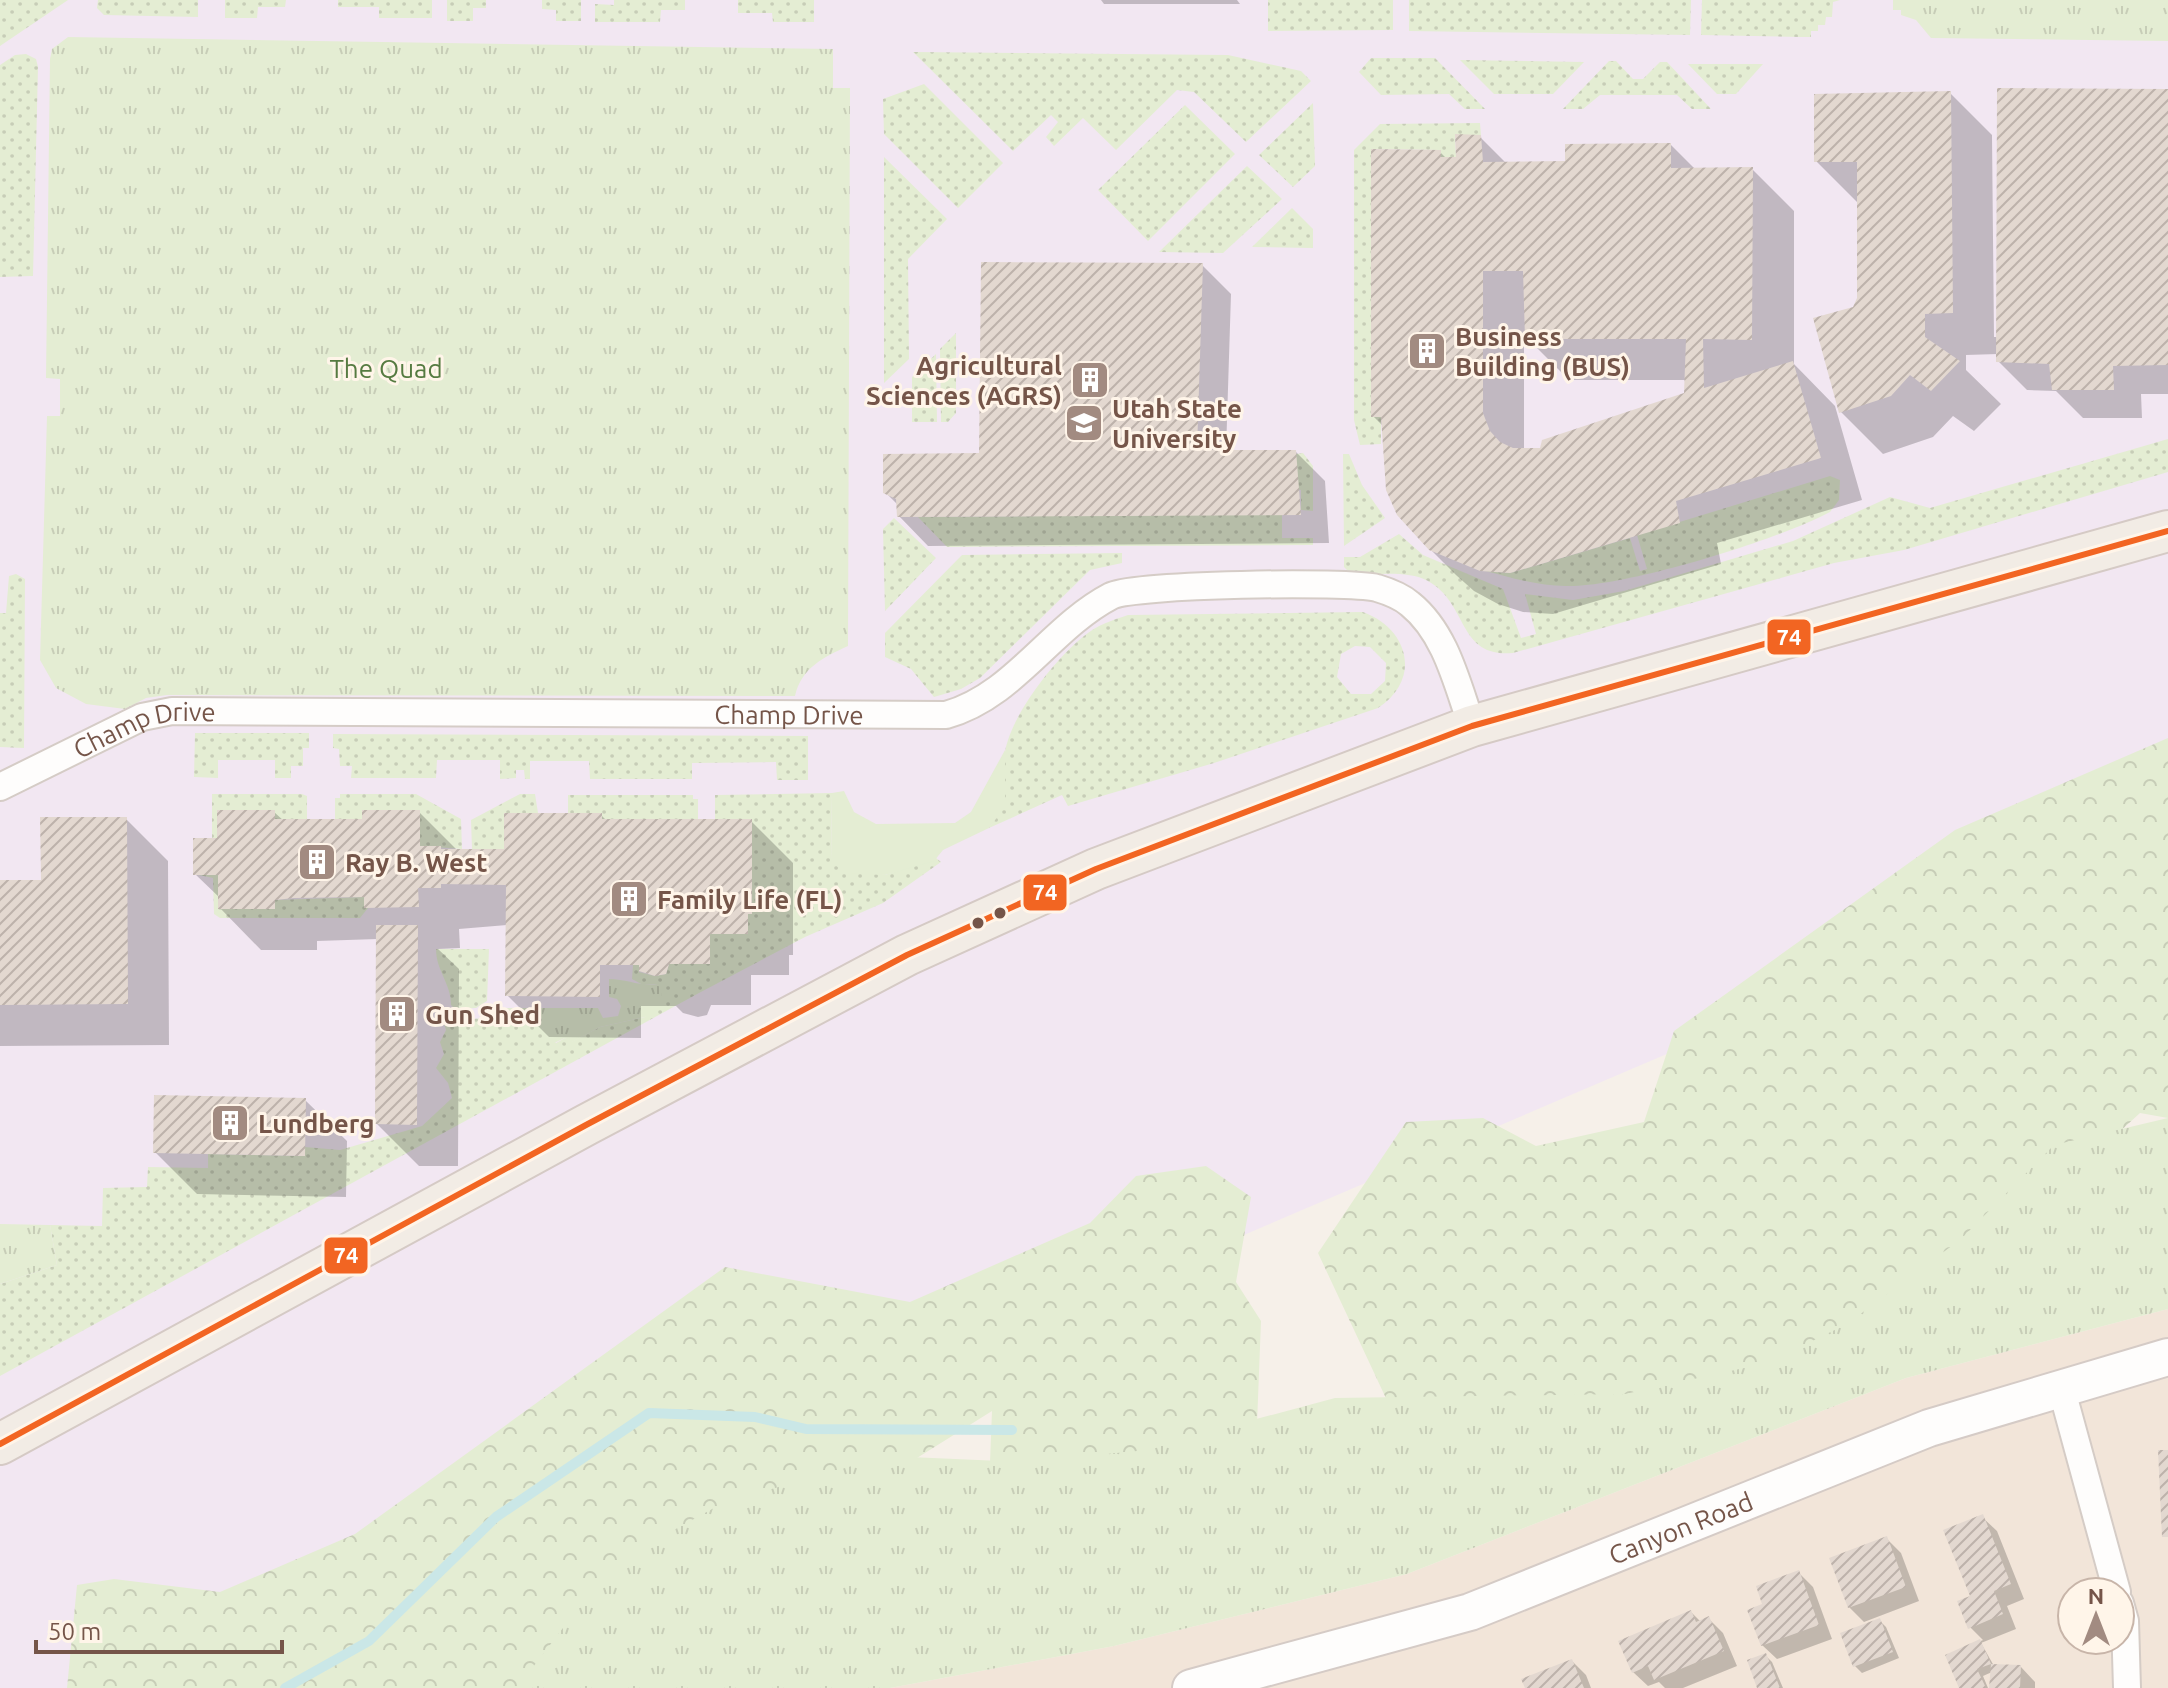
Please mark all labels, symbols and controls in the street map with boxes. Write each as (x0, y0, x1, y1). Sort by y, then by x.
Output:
place label: Business Building (BUS) (1455, 322, 1630, 381)
building icon: Business Building (BUS) (1406, 330, 1448, 372)
place label: Agricultural Sciences (AGRS) (866, 351, 1062, 410)
park label: The Quad (329, 354, 443, 383)
building icon: Agricultural Sciences (AGRS) (1069, 359, 1111, 401)
place label: Utah State University (1112, 394, 1242, 453)
school or university icon: Utah State University (1063, 402, 1105, 444)
line badge: 74 (1766, 618, 1812, 656)
text: 74 (1777, 624, 1801, 649)
street label: Champ Drive (68, 697, 216, 763)
street label: Champ Drive (714, 699, 864, 729)
building icon: Ray B. West (296, 841, 338, 883)
place label: Ray B. West (345, 848, 487, 877)
line badge: 74 (1022, 873, 1068, 912)
building icon: Family Life (FL) (608, 878, 650, 920)
text: 74 (1033, 879, 1057, 904)
place label: Family Life (FL) (657, 885, 842, 914)
unlabelled marker (992, 905, 1008, 921)
unlabelled marker (970, 915, 986, 931)
building icon: Gun Shed (376, 993, 418, 1035)
place label: Gun Shed (425, 1000, 540, 1029)
building icon: Lundberg (209, 1102, 251, 1144)
place label: Lundberg (258, 1109, 375, 1138)
line badge: 74 (323, 1236, 369, 1275)
text: 74 (334, 1242, 358, 1267)
street label: Canyon Road (1604, 1486, 1757, 1569)
north arrow (2056, 1576, 2136, 1656)
text: N (2088, 1583, 2104, 1608)
scale bar (36, 1604, 282, 1654)
text: 50 m (48, 1618, 101, 1645)

